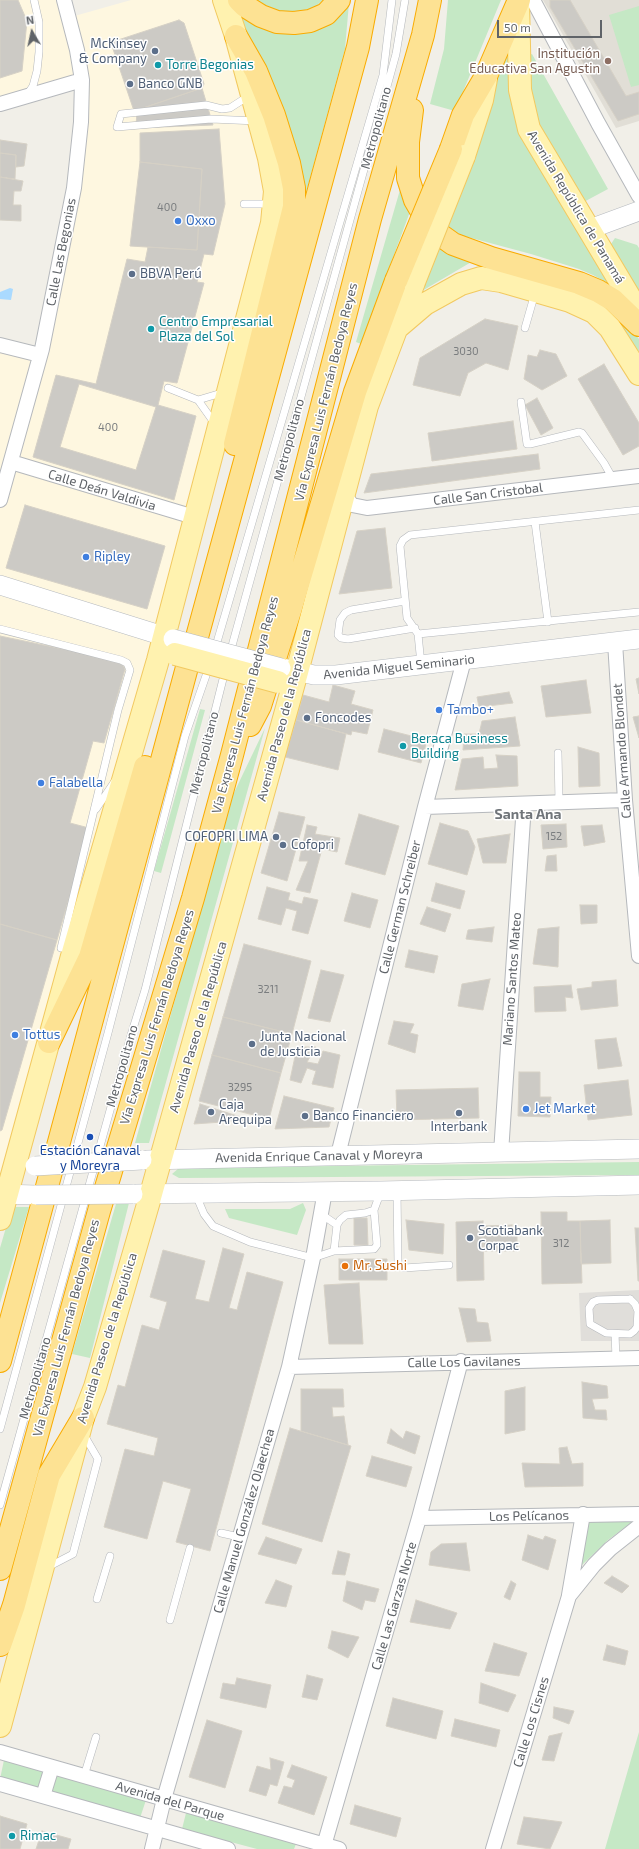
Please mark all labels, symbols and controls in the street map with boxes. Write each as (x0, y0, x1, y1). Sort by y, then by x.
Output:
north arrow (12, 12, 52, 52)
scale bar (499, 12, 604, 38)
text: N (25, 13, 35, 27)
text: 50 m (504, 20, 531, 34)
place label: McKinsey & Company (79, 36, 147, 67)
marker: McKinsey & Company (150, 46, 160, 56)
place label: Institución Educativa San Agustin (469, 46, 600, 77)
marker: Institución Educativa San Agustin (603, 56, 613, 66)
place label: Torre Begonias (166, 57, 254, 73)
marker: Torre Begonias (153, 60, 163, 70)
place label: Banco GNB (138, 76, 203, 92)
marker: Banco GNB (125, 79, 135, 89)
street label: Metropolitano (357, 85, 395, 171)
street label: Avenida República de Panamá (524, 128, 628, 286)
street label: Calle Las Begonias (43, 197, 79, 307)
house number: 400 (157, 200, 177, 214)
place label: Oxxo (186, 213, 216, 229)
marker: Oxxo (173, 216, 183, 226)
place label: BBVA Perú (140, 266, 202, 282)
marker: BBVA Perú (127, 269, 137, 279)
street label: Vía Expresa Luis Fernán Bedoya Reyes (291, 281, 361, 503)
place label: Centro Empresarial Plaza del Sol (159, 314, 273, 345)
marker: Centro Empresarial Plaza del Sol (146, 324, 156, 334)
house number: 3030 (453, 344, 479, 358)
street label: Metropolitano (270, 397, 308, 483)
house number: 400 (98, 420, 118, 434)
street label: Calle Deán Valdivia (46, 466, 158, 514)
street label: Calle San Cristobal (432, 480, 544, 508)
place label: Ripley (94, 549, 130, 565)
marker: Ripley (81, 552, 91, 562)
street label: Vía Expresa Luis Fernán Bedoya Reyes (208, 595, 282, 815)
street label: Avenida Paseo de la República (253, 627, 315, 803)
street label: Avenida Miguel Seminario (322, 651, 476, 683)
street label: Calle Armando Blondet (609, 683, 635, 819)
place label: Tambo+ (447, 702, 494, 718)
marker: Tambo+ (434, 705, 444, 715)
street label: Metropolitano (186, 710, 222, 796)
place label: Foncodes (315, 710, 371, 726)
marker: Foncodes (302, 713, 312, 723)
place label: Beraca Business Building (411, 731, 508, 762)
marker: Beraca Business Building (398, 741, 408, 751)
place label: Falabella (49, 775, 103, 791)
marker: Falabella (36, 778, 46, 788)
district label: Santa Ana (495, 806, 561, 822)
place label: COFOPRI LIMA (185, 829, 268, 845)
house number: 152 (546, 829, 562, 843)
marker: COFOPRI LIMA (271, 832, 281, 842)
place label: Cofopri (291, 837, 334, 853)
street label: Calle German Schreiber (376, 838, 424, 976)
marker: Cofopri (278, 840, 288, 850)
street label: Vía Expresa Luis Fernán Bedoya Reyes (117, 907, 197, 1127)
street label: Mariano Santos Mateo (500, 912, 524, 1046)
street label: Avenida Paseo de la República (166, 939, 230, 1115)
house number: 3211 (257, 982, 279, 996)
street label: Metropolitano (103, 1023, 141, 1109)
place label: Tottus (23, 1027, 60, 1043)
place label: Junta Nacional de Justicia (260, 1029, 346, 1060)
marker: Tottus (10, 1030, 20, 1040)
marker: Junta Nacional de Justicia (247, 1039, 257, 1049)
house number: 3295 (228, 1080, 252, 1094)
place label: Caja Arequipa (219, 1097, 272, 1128)
place label: Jet Market (534, 1101, 595, 1117)
marker: Jet Market (521, 1104, 531, 1114)
marker: Caja Arequipa (206, 1107, 216, 1117)
place label: Banco Financiero (313, 1108, 414, 1124)
marker: Interbank (454, 1108, 464, 1118)
marker: Banco Financiero (300, 1111, 310, 1121)
place label: Interbank (431, 1119, 487, 1135)
marker: Estación Canaval y Moreyra (85, 1132, 95, 1142)
place label: Estación Canaval y Moreyra (40, 1143, 140, 1174)
street label: Avenida Enrique Canaval y Moreyra (215, 1146, 423, 1166)
street label: Vía Expresa Luis Fernán Bedoya Reyes (29, 1218, 103, 1438)
place label: Scotiabank Corpac (478, 1223, 543, 1254)
marker: Scotiabank Corpac (465, 1233, 475, 1243)
house number: 312 (553, 1236, 569, 1250)
street label: Avenida Paseo de la República (74, 1251, 140, 1425)
place label: Mr. Sushi (353, 1258, 407, 1274)
marker: Mr. Sushi (340, 1261, 350, 1271)
street label: Metropolitano (16, 1335, 54, 1421)
street label: Calle Los Gavilanes (407, 1353, 521, 1371)
street label: Calle Manuel González Olaechea (210, 1427, 278, 1615)
street label: Los Pelícanos (489, 1508, 569, 1524)
street label: Calle Las Garzas Norte (368, 1540, 420, 1672)
street label: Calle Los Cisnes (510, 1675, 552, 1769)
street label: Avenida del Parque (114, 1778, 226, 1824)
place label: Rimac (20, 1828, 56, 1844)
marker: Rimac (7, 1831, 17, 1841)

